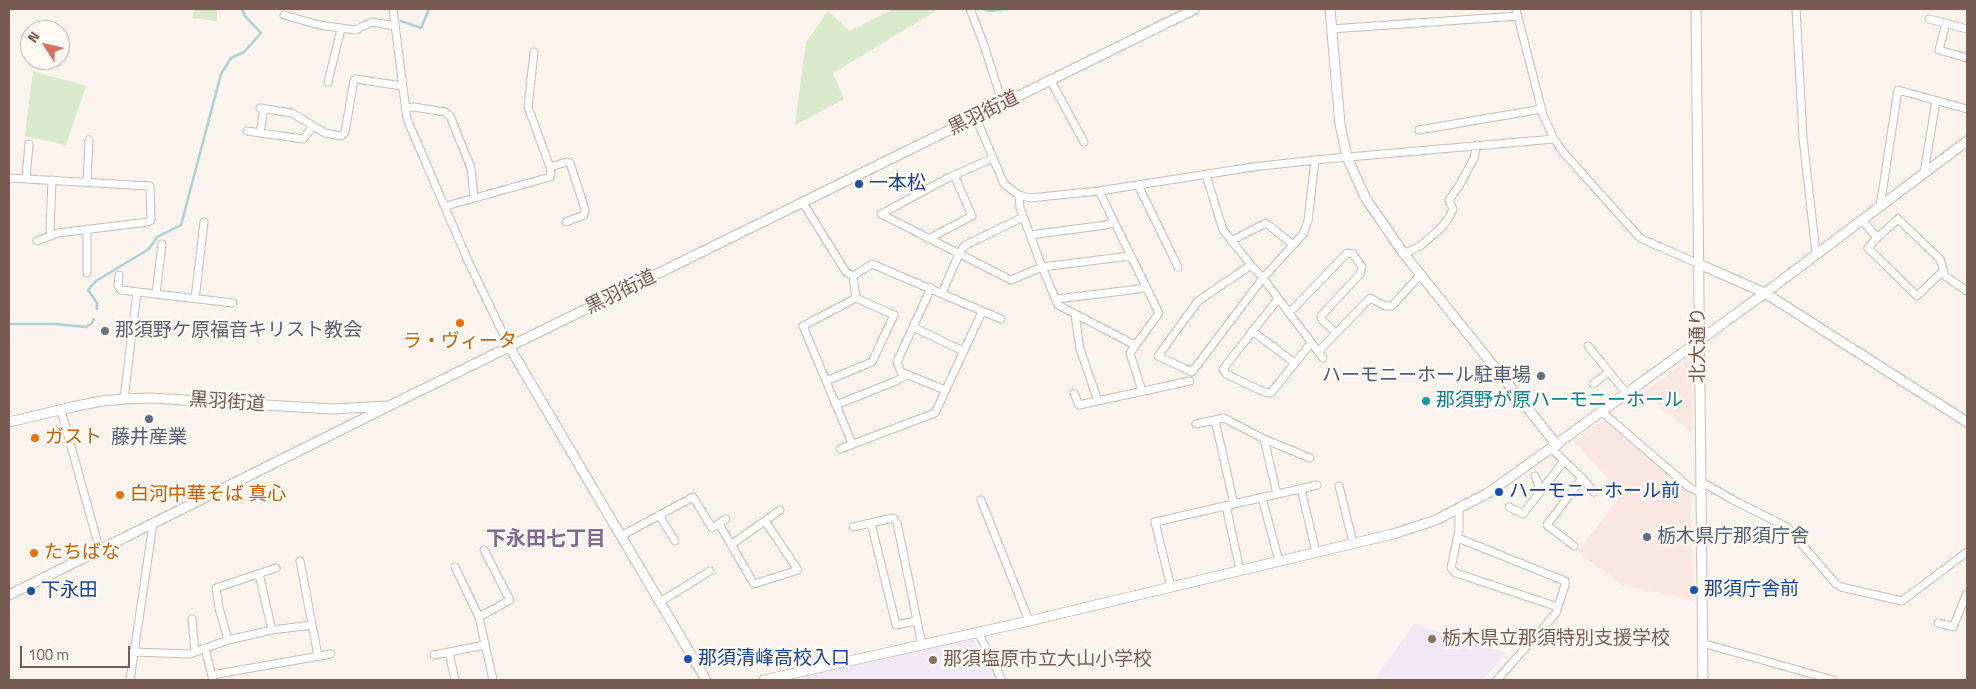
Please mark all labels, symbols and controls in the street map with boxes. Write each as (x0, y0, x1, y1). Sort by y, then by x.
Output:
north arrow (20, 20, 70, 70)
text: N (22, 27, 45, 47)
street label: 黒羽街道 (945, 87, 1023, 141)
place label: 一本松 (869, 173, 926, 195)
marker: 一本松 (853, 178, 865, 190)
street label: 黒羽街道 (582, 266, 660, 320)
street label: 北大通り (1688, 307, 1710, 383)
marker: ラ・ヴィータ (454, 317, 466, 329)
place label: 那須野ケ原福音キリスト教会 (115, 320, 362, 342)
marker: 那須野ケ原福音キリスト教会 (99, 325, 111, 337)
place label: ラ・ヴィータ (403, 331, 517, 353)
place label: ハーモニーホール駐車場 (1322, 365, 1531, 387)
marker: ハーモニーホール駐車場 (1535, 370, 1547, 382)
street label: 黒羽街道 (188, 389, 266, 417)
place label: 那須野が原ハーモニーホール (1436, 390, 1683, 412)
marker: 那須野が原ハーモニーホール (1420, 395, 1432, 407)
marker: 藤井産業 (143, 413, 155, 425)
place label: ガスト (45, 427, 102, 449)
place label: 藤井産業 (111, 427, 187, 449)
marker: ガスト (29, 432, 41, 444)
place label: ハーモニーホール前 (1509, 481, 1680, 503)
place label: 白河中華そば 真心 (130, 484, 286, 506)
marker: ハーモニーホール前 (1493, 486, 1505, 498)
marker: 白河中華そば 真心 (114, 489, 126, 501)
place label: 栃木県庁那須庁舎 (1657, 526, 1809, 548)
district label: 下永田七丁目 (486, 528, 606, 552)
marker: 栃木県庁那須庁舎 (1641, 531, 1653, 543)
place label: たちばな (44, 542, 120, 564)
marker: たちばな (28, 547, 40, 559)
place label: 那須庁舎前 (1704, 579, 1799, 601)
place label: 下永田 (41, 580, 98, 602)
marker: 那須庁舎前 (1688, 584, 1700, 596)
marker: 下永田 (25, 585, 37, 597)
place label: 栃木県立那須特別支援学校 (1442, 628, 1670, 650)
marker: 栃木県立那須特別支援学校 (1426, 633, 1438, 645)
scale bar (22, 636, 132, 668)
text: 100 m (28, 643, 69, 666)
place label: 那須清峰高校入口 (698, 648, 850, 670)
place label: 那須塩原市立大山小学校 (943, 649, 1152, 671)
marker: 那須清峰高校入口 (682, 653, 694, 665)
marker: 那須塩原市立大山小学校 (927, 654, 939, 666)

